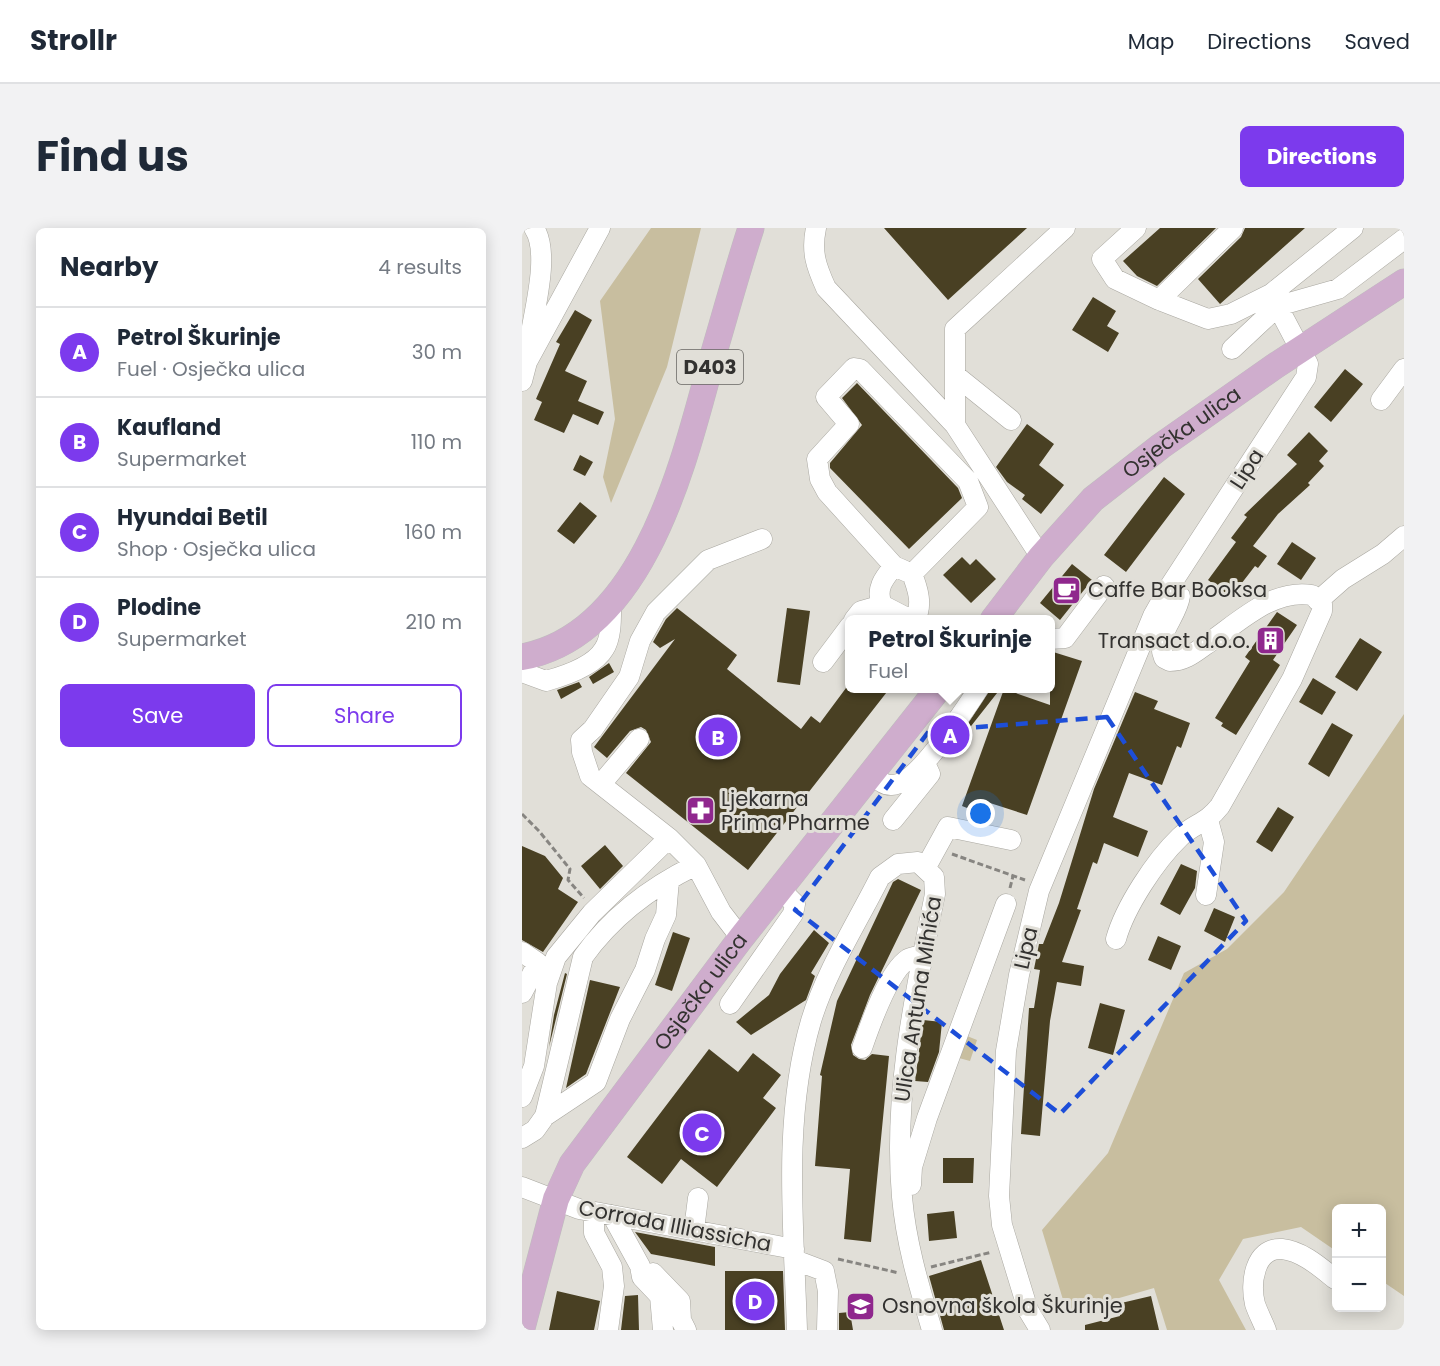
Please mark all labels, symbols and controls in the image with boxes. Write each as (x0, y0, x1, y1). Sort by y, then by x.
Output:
text: Strollr (30, 21, 117, 60)
text: Map (1128, 27, 1174, 56)
text: Directions (1207, 27, 1311, 56)
text: Saved (1344, 27, 1410, 56)
button: Directions (1240, 126, 1404, 187)
text: Find us (36, 127, 189, 186)
text: Nearby (60, 249, 158, 285)
text: 4 results (378, 253, 462, 281)
text: Petrol Škurinje (117, 322, 281, 353)
text: A (72, 338, 87, 366)
text: 30 m (412, 338, 462, 366)
road number: D403 (677, 350, 743, 384)
text: Fuel · Osječka ulica (117, 355, 305, 383)
street label: Osječka ulica (1116, 379, 1246, 485)
text: Kaufland (117, 412, 221, 443)
text: B (73, 428, 86, 456)
text: 110 m (411, 428, 462, 456)
street label: Lipa (1223, 443, 1270, 495)
text: Supermarket (117, 445, 246, 473)
text: Hyundai Betil (117, 502, 268, 533)
text: C (72, 518, 87, 546)
text: 160 m (404, 518, 462, 546)
text: Shop · Osječka ulica (117, 535, 316, 563)
cafe icon: Caffe Bar Booksa (1051, 574, 1083, 606)
place label: Caffe Bar Booksa (1088, 575, 1267, 604)
text: Plodine (117, 592, 201, 623)
text: D (72, 608, 87, 636)
text: 210 m (406, 608, 462, 636)
popup (845, 615, 1055, 693)
text: Petrol Škurinje (868, 624, 1032, 655)
text: Supermarket (117, 625, 246, 653)
building icon: Transact d.o.o. (1255, 625, 1287, 657)
place label: Transact d.o.o. (1098, 626, 1250, 655)
text: Fuel (868, 657, 908, 685)
button: Save (60, 684, 255, 747)
button: Share (267, 684, 462, 747)
pin: A (930, 712, 970, 758)
pin: B (698, 714, 738, 760)
place label: Ljekarna Prima Pharme (721, 784, 870, 837)
pharmacy icon: Ljekarna Prima Pharme (684, 795, 716, 827)
your location (966, 799, 995, 828)
street label: Ulica Antuna Mihića (887, 894, 948, 1104)
street label: Lipa (1007, 924, 1044, 972)
street label: Osječka ulica (647, 927, 754, 1056)
pin: C (682, 1110, 722, 1156)
street label: Corrada Illiassicha (576, 1193, 774, 1258)
map controls (1332, 1204, 1386, 1312)
button: + (1332, 1204, 1386, 1258)
button: − (1332, 1258, 1386, 1312)
pin: D (736, 1278, 774, 1324)
school or university icon: Osnovna škola Škurinje (845, 1290, 877, 1322)
place label: Osnovna škola Škurinje (882, 1291, 1123, 1320)

